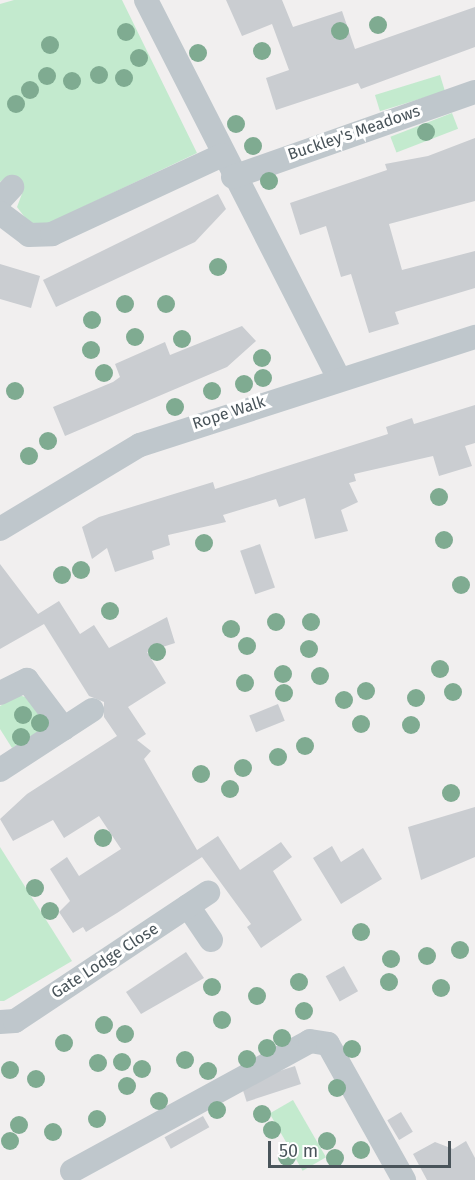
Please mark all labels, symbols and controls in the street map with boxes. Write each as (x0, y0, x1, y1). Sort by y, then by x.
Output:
street label: Buckley's Meadows (285, 101, 423, 165)
street label: Rope Walk (190, 392, 268, 434)
street label: Gate Lodge Close (48, 919, 162, 1003)
scale bar (271, 1129, 454, 1167)
text: 50 m (279, 1140, 318, 1162)

